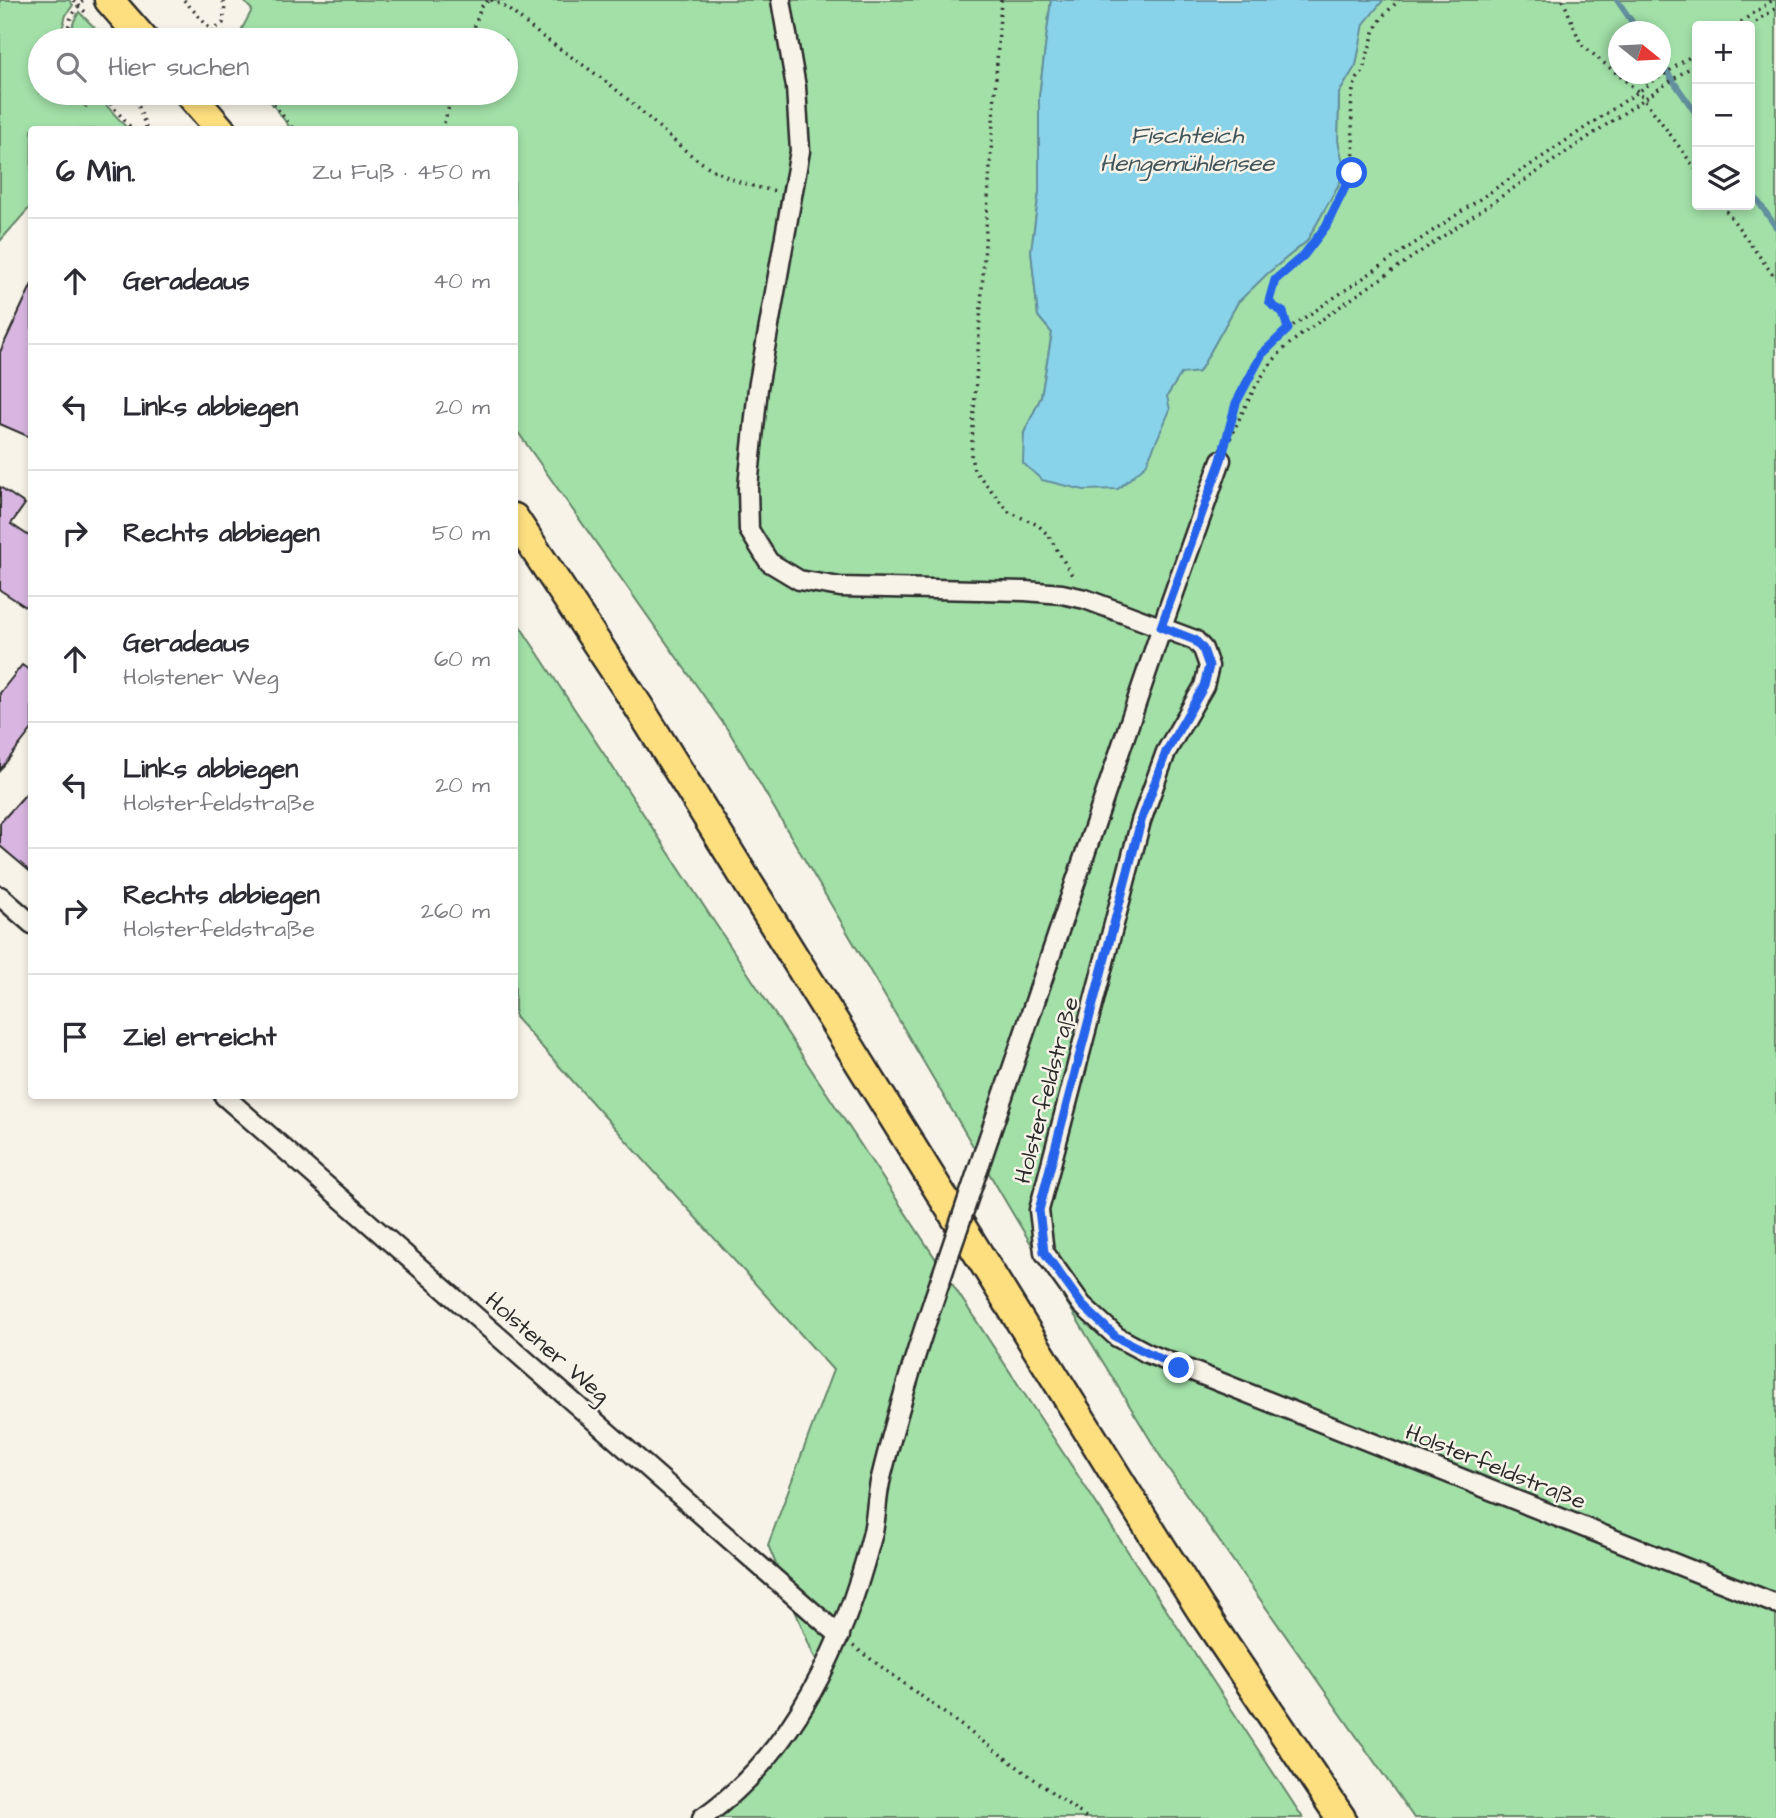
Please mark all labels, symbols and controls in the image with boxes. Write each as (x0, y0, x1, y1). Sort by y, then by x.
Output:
north arrow (1608, 21, 1671, 84)
map controls (1692, 21, 1755, 210)
button: + (1692, 21, 1755, 84)
search box (28, 28, 518, 105)
icon: search (52, 48, 90, 86)
text: Hier suchen (108, 49, 249, 85)
button: − (1692, 84, 1755, 147)
water label: Fischteich Hengemühlensee (1100, 119, 1275, 182)
button: layers (1692, 147, 1755, 210)
text: 6 Min. (56, 151, 135, 193)
text: Zu Fuß · 450 m (312, 156, 490, 188)
route start (1336, 157, 1367, 188)
icon: ahead (56, 262, 94, 300)
text: Geradeaus (123, 263, 250, 299)
text: 40 m (433, 265, 490, 297)
icon: left (56, 388, 94, 426)
text: Links abbiegen (123, 389, 298, 425)
text: 20 m (435, 391, 490, 423)
icon: right (56, 514, 94, 552)
text: Rechts abbiegen (123, 515, 320, 551)
text: 50 m (432, 517, 490, 549)
text: Geradeaus (123, 625, 250, 661)
icon: ahead (56, 640, 94, 678)
text: 60 m (434, 643, 490, 675)
text: Holstener Weg (123, 661, 279, 693)
text: Links abbiegen (123, 751, 298, 787)
icon: left (56, 766, 94, 804)
text: 20 m (435, 769, 490, 801)
text: Holsterfeldstraße (123, 787, 315, 819)
text: Rechts abbiegen (123, 877, 320, 913)
icon: right (56, 892, 94, 930)
text: 260 m (421, 895, 490, 927)
text: Holsterfeldstraße (123, 913, 315, 945)
street label: Holsterfeldstraße (1007, 993, 1087, 1187)
icon: arrive (56, 1018, 94, 1056)
text: Ziel erreicht (123, 1019, 277, 1055)
street label: Holstener Weg (477, 1285, 617, 1412)
route end (1163, 1352, 1194, 1383)
street label: Holsterfeldstraße (1401, 1416, 1591, 1518)

